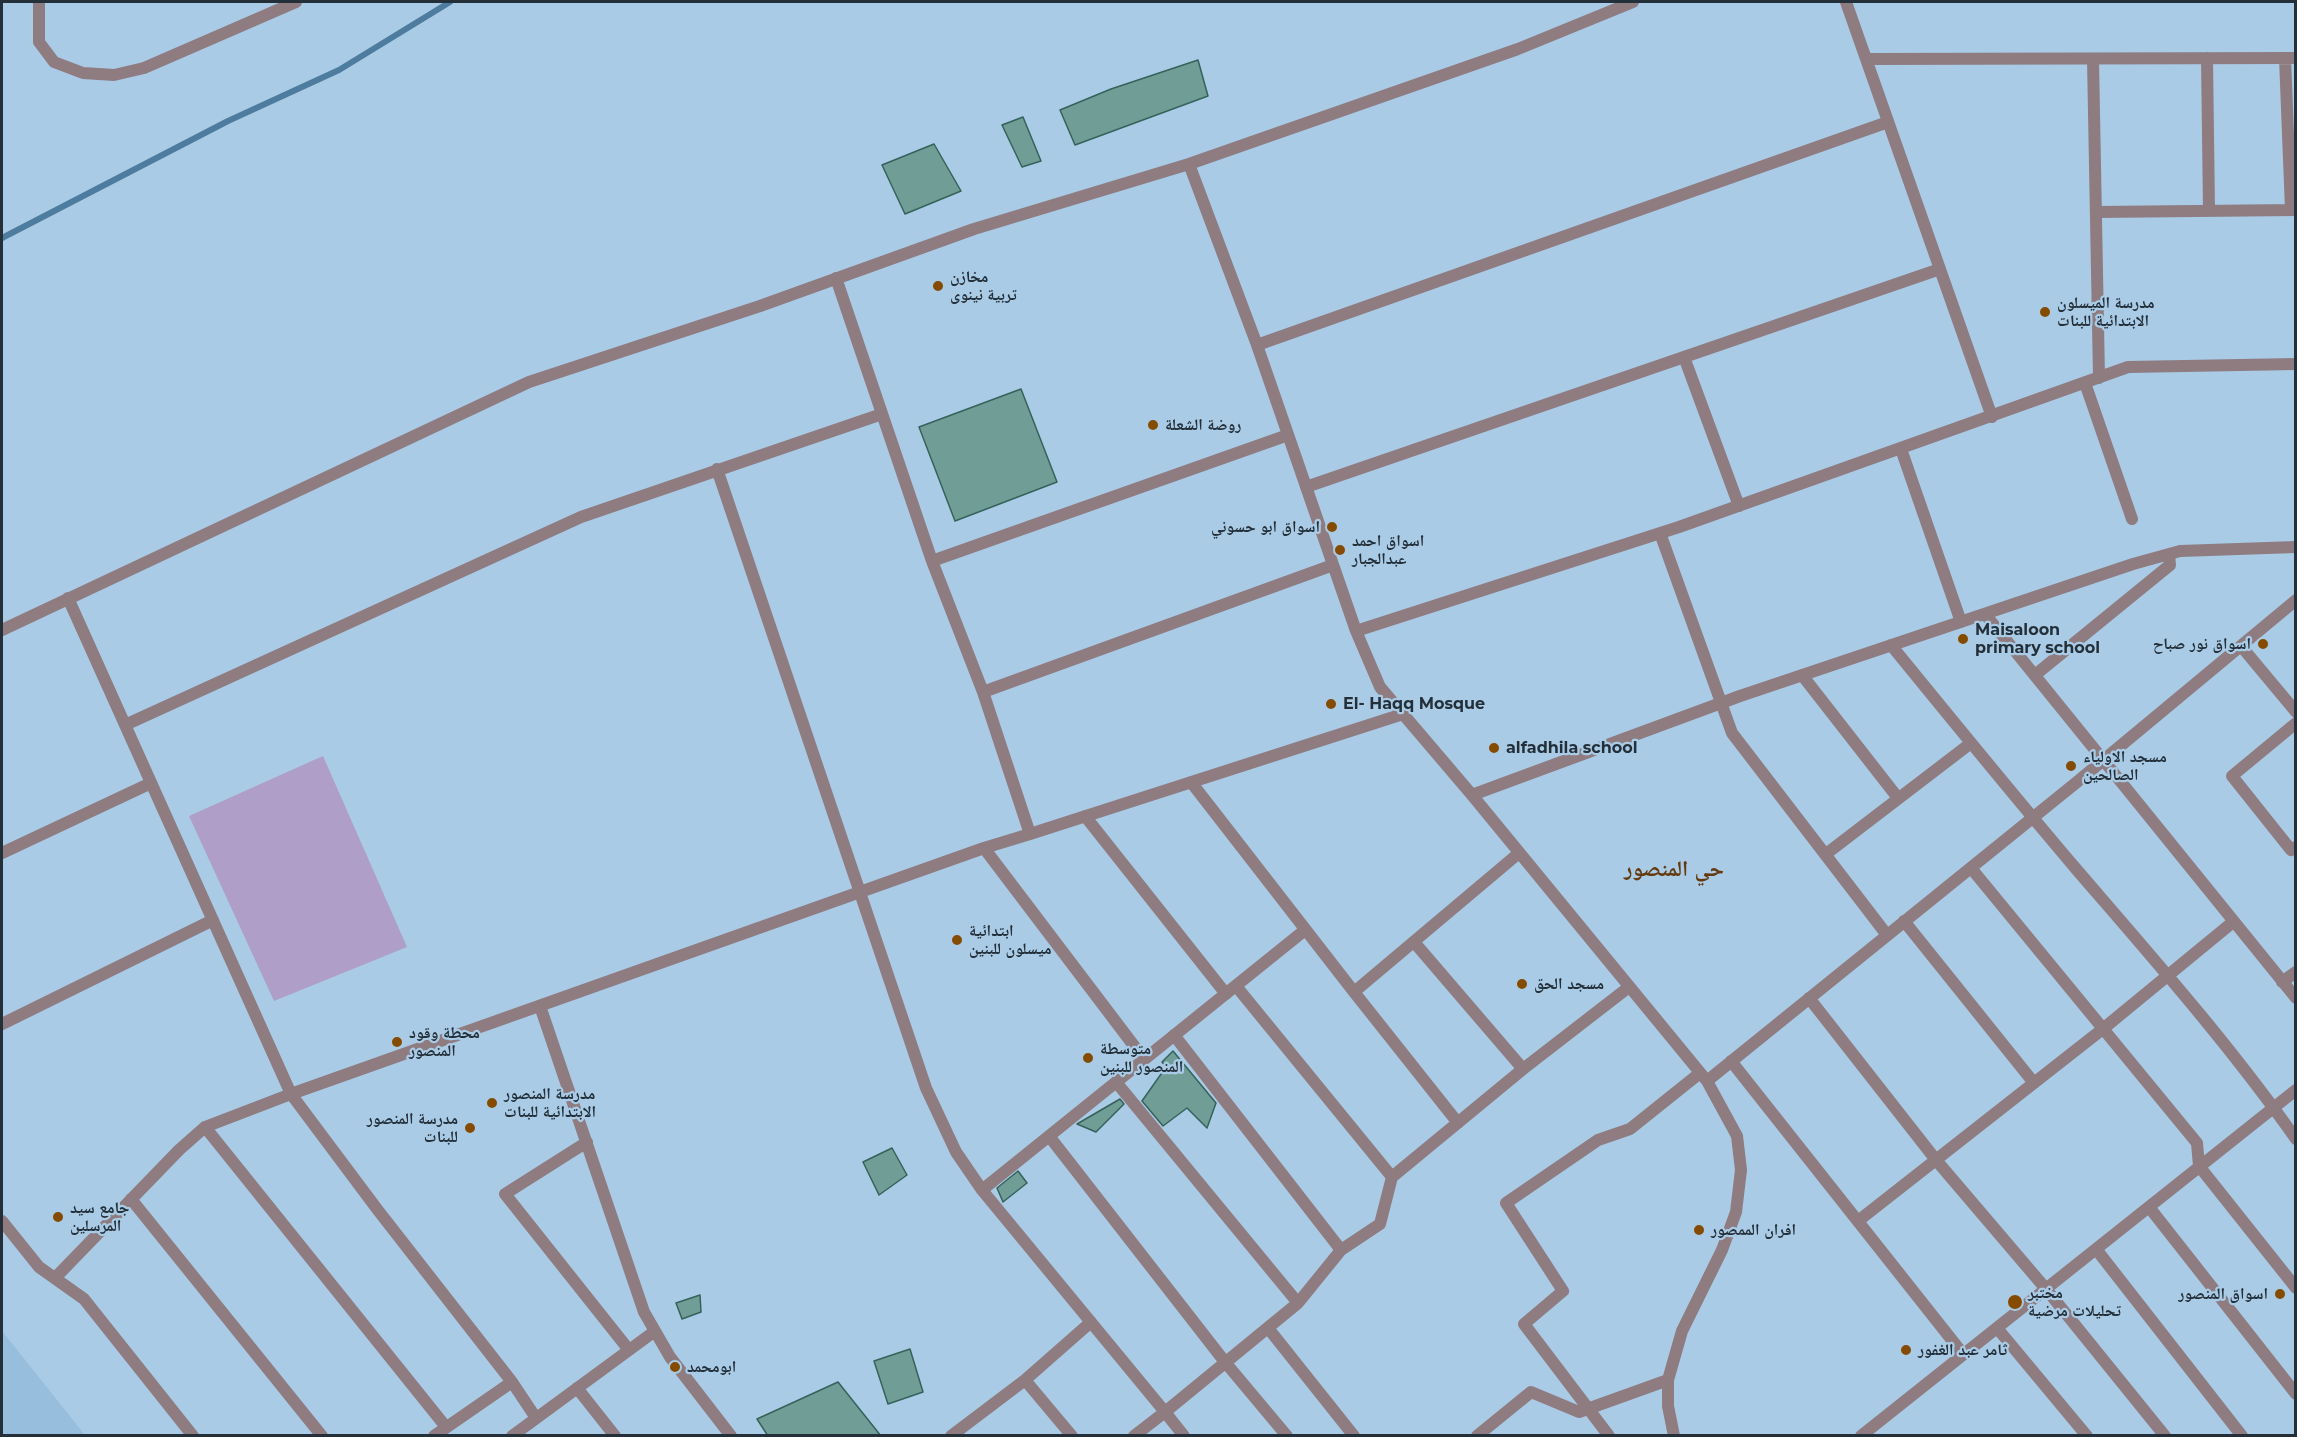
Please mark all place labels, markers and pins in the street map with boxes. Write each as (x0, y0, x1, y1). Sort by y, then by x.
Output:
place label: مخازن تربية نينوى (950, 267, 1017, 305)
marker: مخازن تربية نينوى (931, 279, 945, 293)
place label: مدرسة الميسلون الابتدائية للبنات (2057, 293, 2154, 331)
marker: مدرسة الميسلون الابتدائية للبنات (2038, 305, 2052, 319)
place label: روضة الشعلة (1165, 415, 1241, 435)
marker: روضة الشعلة (1146, 418, 1160, 432)
place label: اسواق ابو حسوني (1211, 517, 1320, 537)
marker: اسواق ابو حسوني (1325, 520, 1339, 534)
place label: اسواق احمد عبدالجبار (1352, 531, 1424, 569)
marker: اسواق احمد عبدالجبار (1333, 543, 1347, 557)
place label: Maisaloon primary school (1975, 620, 2100, 658)
marker: Maisaloon primary school (1956, 632, 1970, 646)
place label: اسواق نور صباح (2153, 634, 2251, 654)
marker: اسواق نور صباح (2256, 637, 2270, 651)
place label: El- Haqq Mosque (1343, 694, 1485, 714)
marker: El- Haqq Mosque (1324, 697, 1338, 711)
place label: alfadhila school (1506, 738, 1638, 758)
marker: alfadhila school (1487, 741, 1501, 755)
place label: مسجد الاولياء الصالحين (2083, 747, 2167, 785)
marker: مسجد الاولياء الصالحين (2064, 759, 2078, 773)
place label: ابتدائية ميسلون للبنين (969, 921, 1051, 959)
marker: ابتدائية ميسلون للبنين (950, 933, 964, 947)
place label: مسجد الحق (1534, 974, 1604, 994)
marker: مسجد الحق (1515, 977, 1529, 991)
place label: محطة وقود المنصور (409, 1023, 480, 1061)
marker: محطة وقود المنصور (390, 1035, 404, 1049)
place label: متوسطة المنصور للبنين (1100, 1039, 1183, 1077)
marker: متوسطة المنصور للبنين (1081, 1051, 1095, 1065)
place label: مدرسة المنصور الابتدائية للبنات (504, 1084, 596, 1122)
marker: مدرسة المنصور الابتدائية للبنات (485, 1096, 499, 1110)
place label: مدرسة المنصور للبنات (367, 1109, 458, 1147)
marker: مدرسة المنصور للبنات (463, 1121, 477, 1135)
place label: جامع سيد المرسلين (70, 1198, 129, 1236)
marker: جامع سيد المرسلين (51, 1210, 65, 1224)
place label: افران الممصور (1711, 1220, 1796, 1240)
marker: افران الممصور (1692, 1223, 1706, 1237)
place label: مختبر تحليلات مرضية (2028, 1283, 2121, 1321)
place label: اسواق المنصور (2178, 1284, 2268, 1304)
marker: اسواق المنصور (2273, 1287, 2287, 1301)
marker: مختبر تحليلات مرضية (2006, 1293, 2024, 1311)
place label: ثامر عبد الغفور (1918, 1340, 2007, 1360)
marker: ثامر عبد الغفور (1899, 1343, 1913, 1357)
place label: ابومحمد (687, 1357, 736, 1377)
marker: ابومحمد (668, 1360, 682, 1374)

